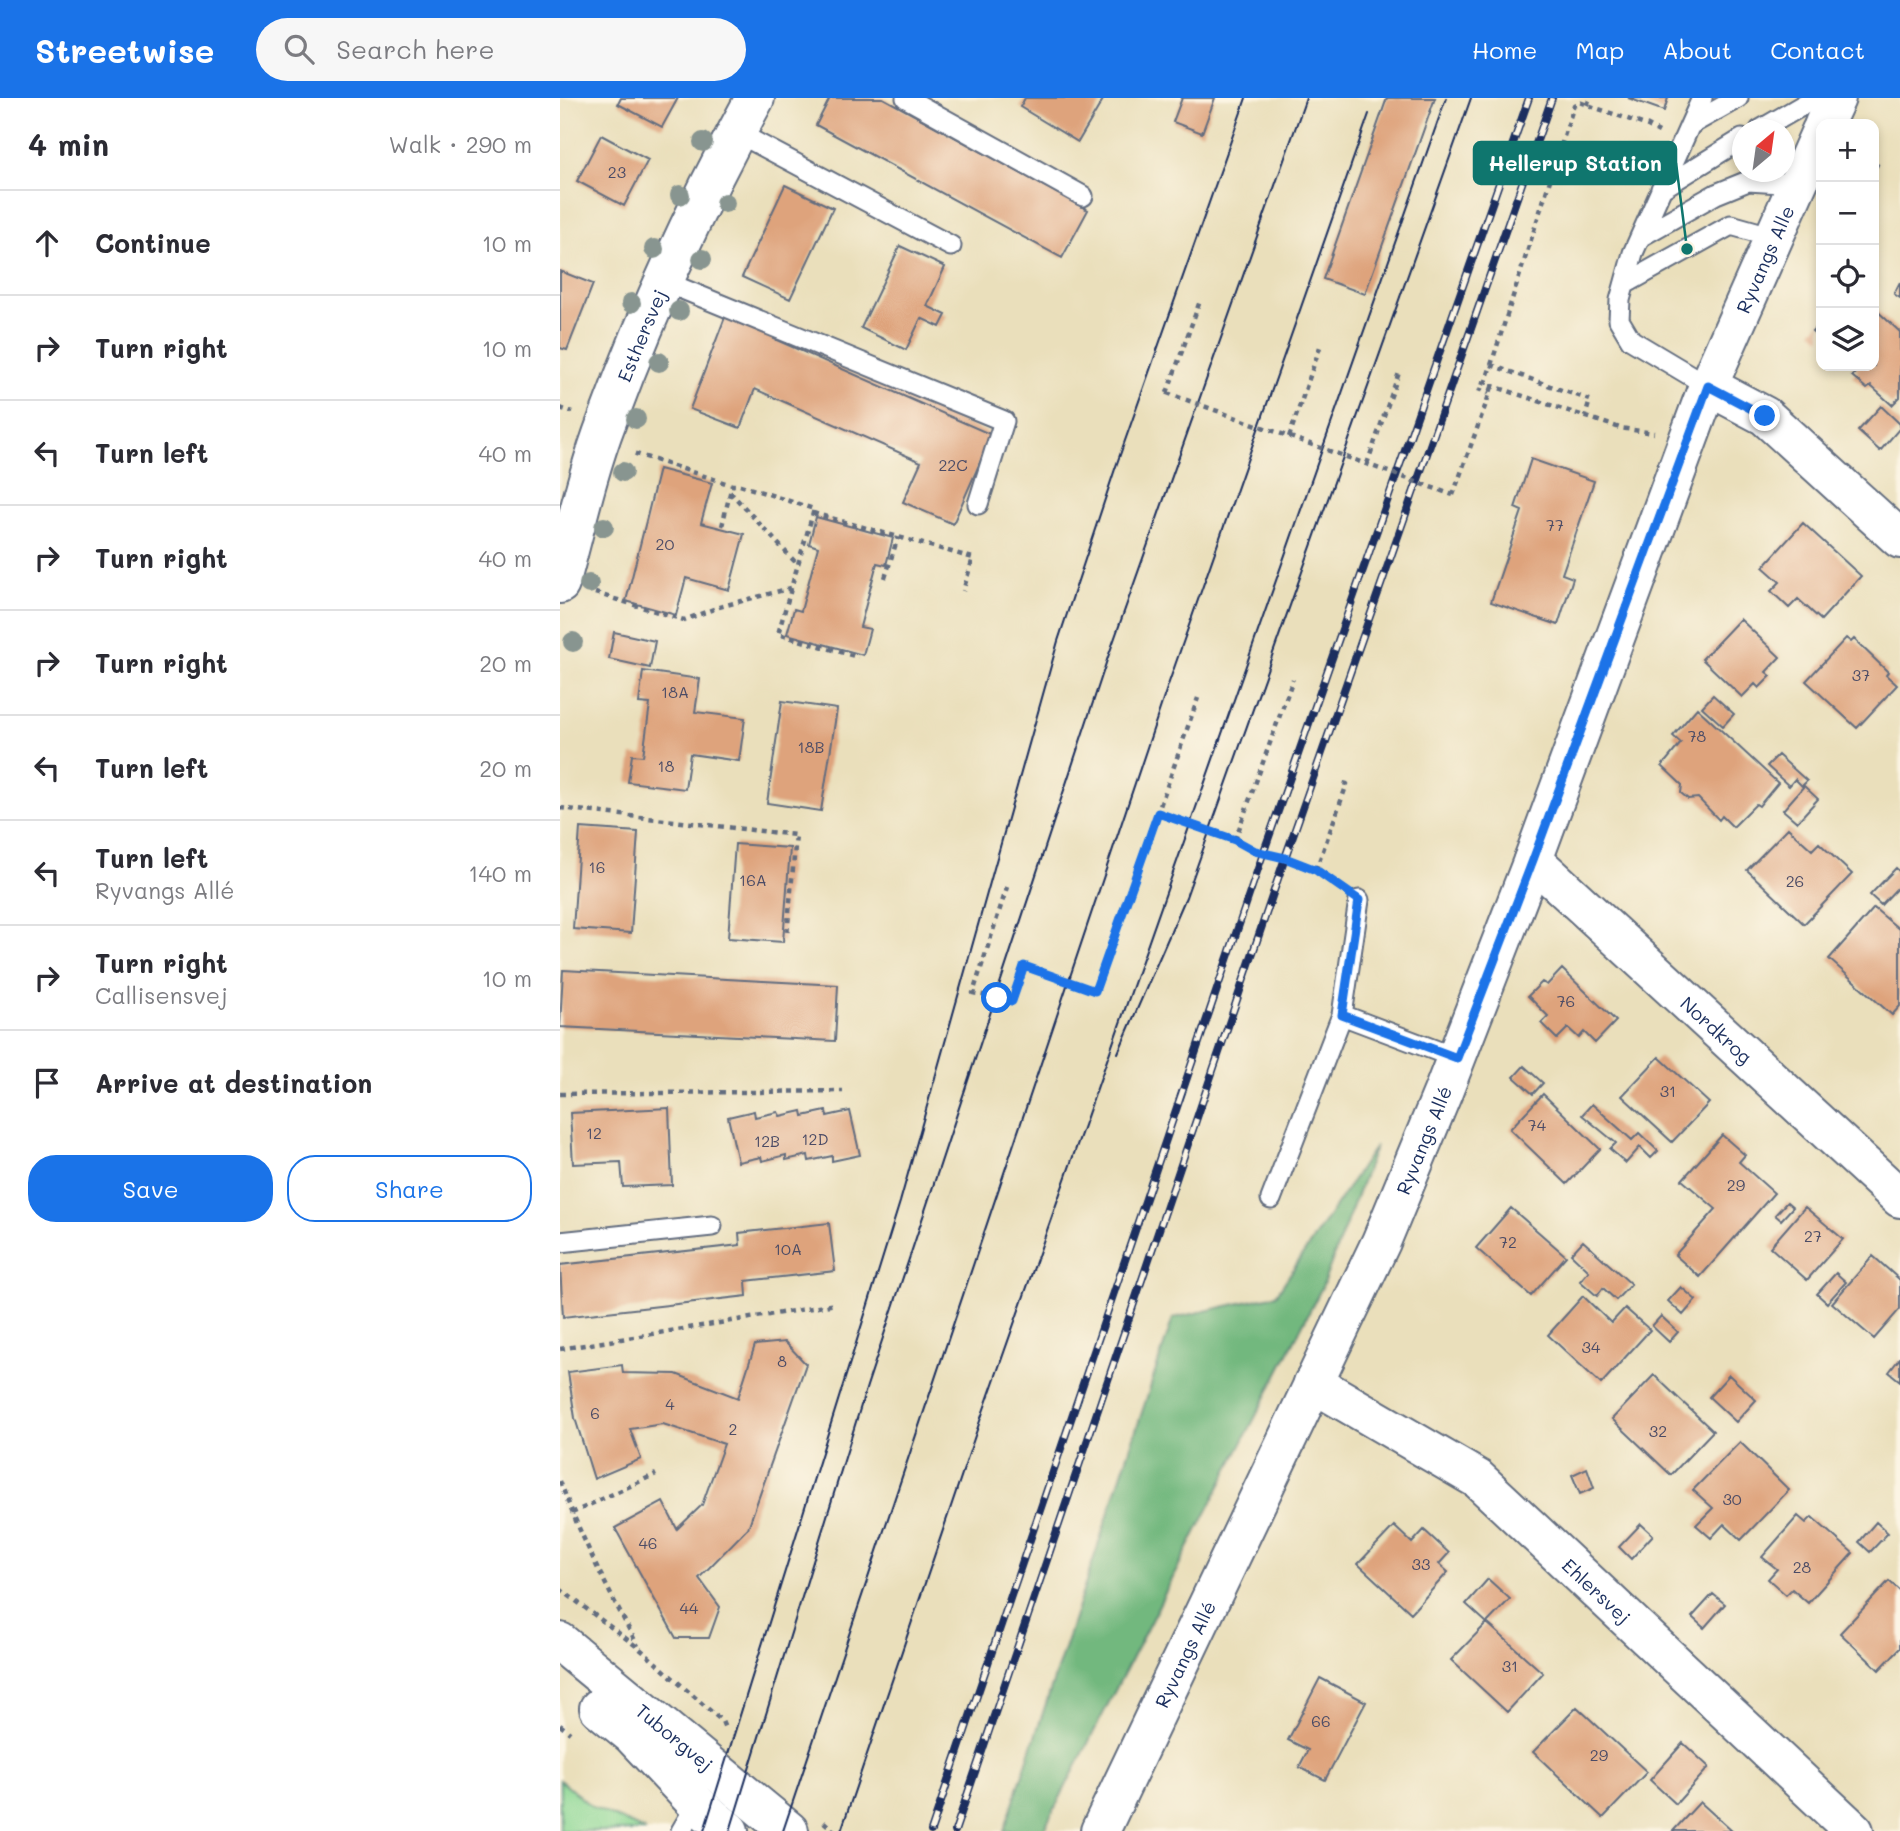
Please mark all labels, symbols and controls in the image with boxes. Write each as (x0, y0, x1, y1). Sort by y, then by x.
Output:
search box (256, 18, 746, 81)
text: Streetwise (35, 28, 214, 71)
icon: search (280, 30, 318, 68)
text: Search here (336, 32, 495, 66)
text: Home (1472, 34, 1537, 65)
text: Map (1575, 34, 1624, 65)
text: About (1662, 34, 1732, 65)
text: Contact (1770, 34, 1865, 65)
north arrow (1732, 119, 1795, 182)
map controls (1816, 119, 1879, 371)
button: + (1816, 119, 1879, 182)
text: 4 min (28, 124, 109, 164)
text: Walk · 290 m (388, 129, 532, 159)
callout: Hellerup Station (1474, 142, 1676, 184)
text: Hellerup Station (1488, 149, 1662, 176)
house number: 23 (608, 161, 626, 182)
button: − (1816, 182, 1879, 245)
street label: Ryvangs Alle (1730, 201, 1799, 317)
icon: ahead (28, 224, 66, 262)
text: Continue (95, 226, 211, 260)
text: 10 m (482, 228, 532, 258)
button: locate (1816, 245, 1879, 308)
street label: Esthersvej (611, 285, 671, 385)
button: layers (1816, 308, 1879, 371)
icon: right (28, 329, 66, 367)
text: Turn right (95, 331, 228, 365)
text: 10 m (482, 333, 532, 363)
route end (1749, 400, 1780, 431)
icon: left (28, 434, 66, 472)
text: Turn left (95, 436, 208, 470)
text: 40 m (479, 438, 532, 468)
house number: 22C (938, 454, 968, 475)
house number: 77 (1546, 514, 1564, 535)
house number: 20 (656, 533, 675, 554)
icon: right (28, 539, 66, 577)
text: Turn right (95, 541, 228, 575)
text: 40 m (479, 543, 532, 573)
icon: right (28, 644, 66, 682)
text: Turn right (95, 646, 228, 680)
text: 20 m (479, 648, 532, 678)
house number: 37 (1852, 664, 1870, 685)
house number: 18A (661, 681, 689, 702)
house number: 78 (1688, 725, 1707, 746)
house number: 18B (798, 736, 824, 757)
icon: left (28, 749, 66, 787)
text: Turn left (95, 751, 208, 785)
text: 20 m (479, 753, 532, 783)
house number: 18 (658, 755, 675, 776)
text: Turn left (95, 841, 208, 875)
icon: left (28, 854, 66, 892)
house number: 16 (589, 856, 605, 877)
text: 140 m (468, 858, 532, 888)
house number: 16A (739, 869, 767, 890)
house number: 26 (1786, 870, 1804, 891)
text: Ryvangs Allé (95, 875, 235, 905)
text: Turn right (95, 946, 228, 980)
icon: right (28, 959, 66, 997)
text: 10 m (482, 963, 532, 993)
text: Callisensvej (95, 980, 228, 1010)
route start (981, 982, 1012, 1013)
house number: 76 (1557, 990, 1575, 1011)
street label: Nordkrog (1676, 990, 1758, 1069)
icon: arrive (28, 1064, 66, 1102)
text: Arrive at destination (95, 1066, 372, 1100)
house number: 31 (1660, 1080, 1676, 1101)
street label: Ryvangs Allé (1390, 1082, 1457, 1198)
house number: 74 (1528, 1114, 1547, 1135)
house number: 12 (586, 1122, 602, 1143)
house number: 12D (801, 1128, 829, 1149)
house number: 12B (754, 1130, 780, 1151)
button: Save (28, 1155, 273, 1222)
button: Share (287, 1155, 532, 1222)
house number: 29 (1727, 1174, 1745, 1195)
house number: 27 (1804, 1225, 1822, 1246)
house number: 72 (1499, 1231, 1517, 1252)
house number: 10A (774, 1238, 802, 1259)
house number: 34 (1582, 1336, 1601, 1357)
house number: 8 (777, 1350, 787, 1371)
house number: 4 (665, 1393, 675, 1414)
house number: 6 (590, 1402, 600, 1423)
house number: 2 (729, 1418, 737, 1439)
house number: 32 (1649, 1420, 1667, 1441)
house number: 30 (1722, 1488, 1742, 1509)
house number: 46 (638, 1532, 658, 1553)
street label: Ehlersvej (1557, 1552, 1637, 1629)
house number: 33 (1412, 1553, 1430, 1574)
house number: 28 (1793, 1556, 1812, 1577)
house number: 44 (680, 1597, 699, 1618)
street label: Ryvangs Allé (1148, 1597, 1221, 1712)
house number: 31 (1502, 1655, 1518, 1676)
street label: Tuborgvej (631, 1698, 719, 1776)
house number: 66 (1311, 1710, 1331, 1731)
house number: 29 (1590, 1744, 1608, 1765)

